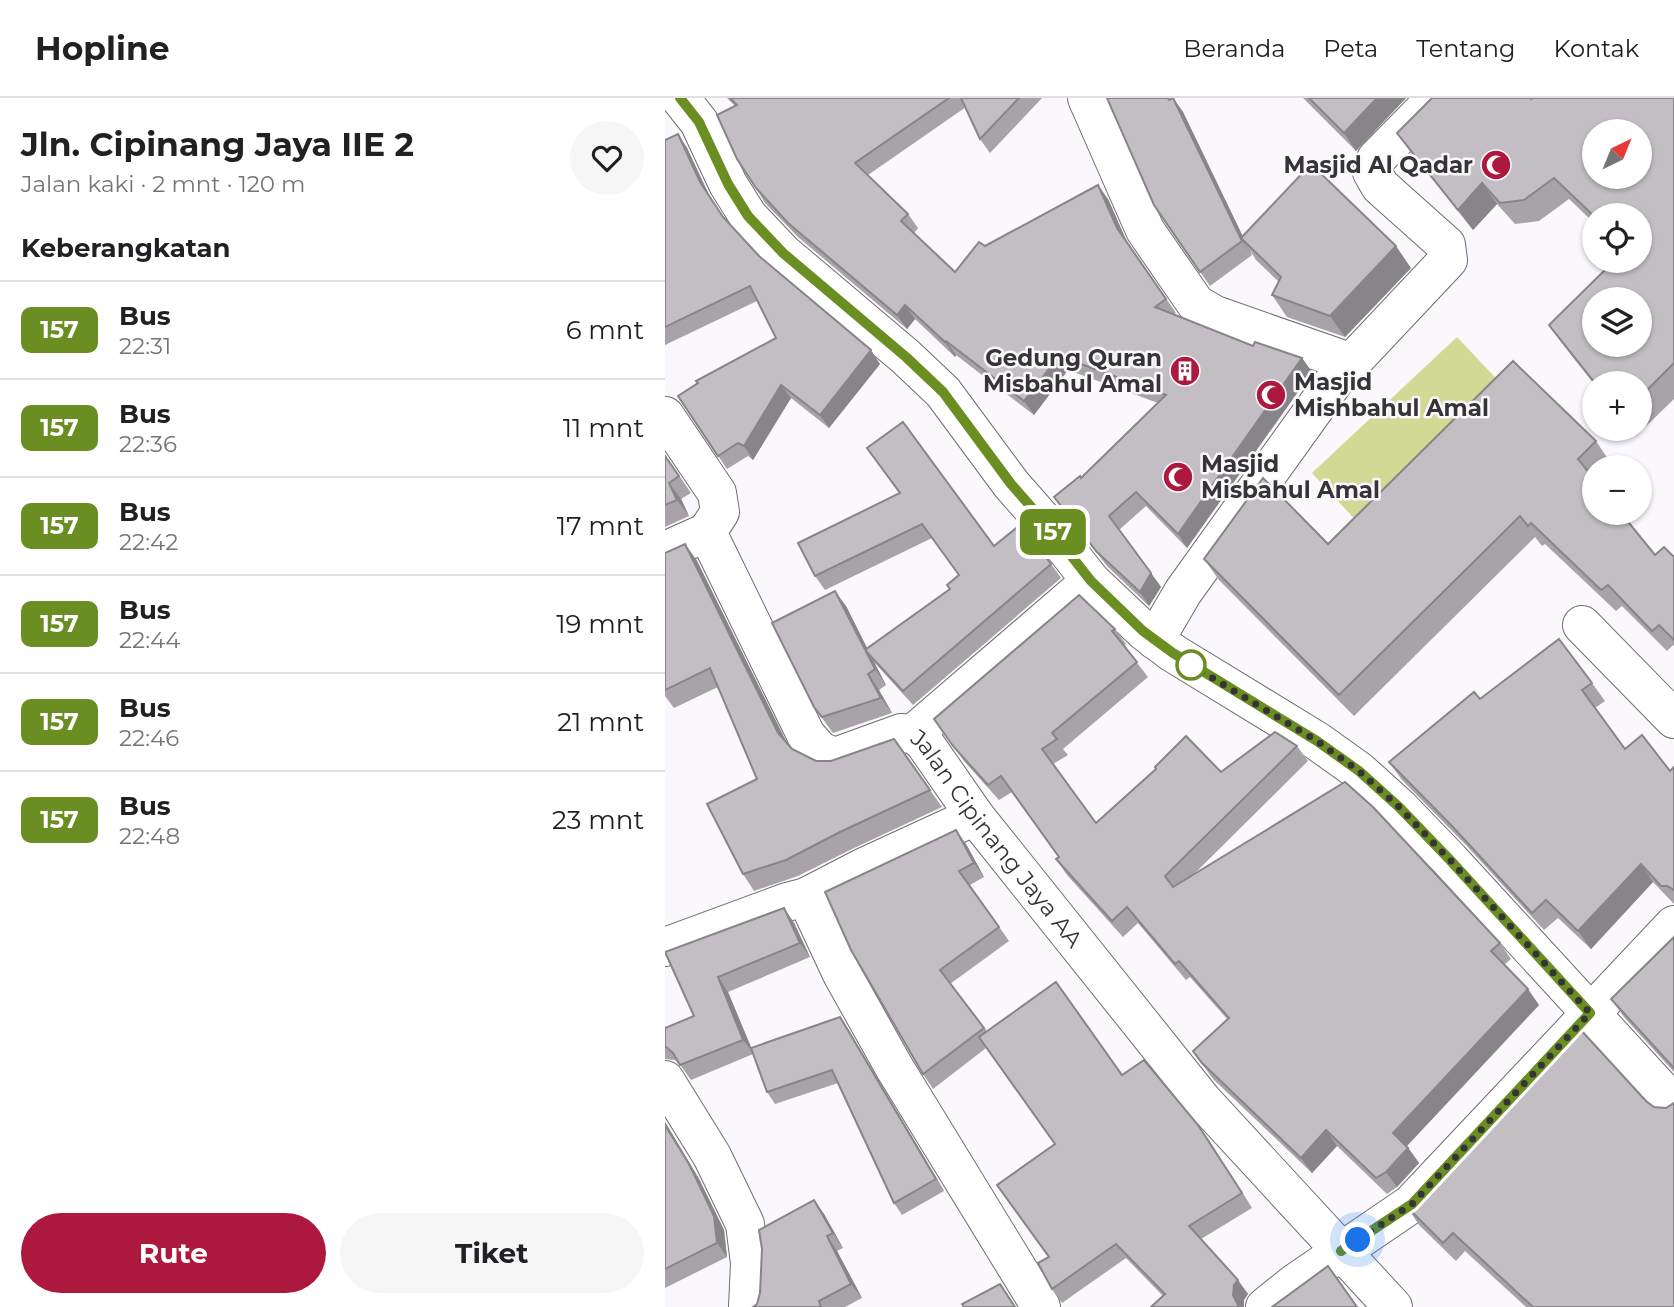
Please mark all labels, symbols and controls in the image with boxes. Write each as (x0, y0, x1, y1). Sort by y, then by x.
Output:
text: Hopline (35, 28, 170, 68)
text: Beranda (1183, 34, 1285, 63)
text: Peta (1323, 34, 1378, 63)
text: Tentang (1416, 34, 1515, 63)
text: Kontak (1553, 34, 1639, 63)
north arrow (1582, 119, 1652, 189)
map controls (1582, 119, 1652, 525)
button: heart (570, 121, 644, 195)
text: Jln. Cipinang Jaya IIE 2 (21, 124, 414, 164)
mosque icon: Masjid Al Qadar (1479, 148, 1513, 182)
place label: Masjid Al Qadar (1283, 151, 1473, 179)
text: Jalan kaki · 2 mnt · 120 m (21, 170, 306, 198)
button: locate (1582, 203, 1652, 273)
text: Keberangkatan (21, 232, 231, 264)
button: layers (1582, 287, 1652, 357)
text: Bus (119, 300, 171, 332)
text: 6 mnt (566, 314, 644, 346)
text: 157 (40, 315, 79, 344)
text: 22:31 (119, 332, 171, 360)
place label: Gedung Quran Misbahul Amal (983, 344, 1162, 398)
building icon: Gedung Quran Misbahul Amal (1168, 354, 1202, 388)
place label: Masjid Mishbahul Amal (1294, 368, 1489, 422)
button: + (1582, 371, 1652, 441)
mosque icon: Masjid Mishbahul Amal (1254, 378, 1288, 412)
text: Bus (119, 398, 171, 430)
text: 11 mnt (563, 412, 644, 444)
text: 157 (40, 413, 79, 442)
text: 22:36 (119, 430, 177, 458)
place label: Masjid Misbahul Amal (1201, 450, 1380, 504)
button: − (1582, 455, 1652, 525)
mosque icon: Masjid Misbahul Amal (1161, 460, 1195, 494)
text: Bus (119, 496, 171, 528)
line badge: 157 (1013, 509, 1093, 555)
text: 17 mnt (557, 510, 644, 542)
text: 157 (40, 511, 79, 540)
text: 157 (1034, 517, 1072, 546)
text: 22:42 (119, 528, 178, 556)
text: Bus (119, 594, 171, 626)
text: 19 mnt (556, 608, 644, 640)
text: 157 (40, 609, 79, 638)
text: 22:44 (119, 626, 180, 654)
unlabelled marker (1176, 650, 1206, 680)
text: Bus (119, 692, 171, 724)
text: 21 mnt (557, 706, 644, 738)
text: 157 (40, 707, 79, 736)
street label: Jalan Cipinang Jaya AA (905, 723, 1089, 953)
text: 22:46 (119, 724, 179, 752)
text: Bus (119, 790, 171, 822)
text: 23 mnt (552, 804, 644, 836)
text: 157 (40, 805, 79, 834)
text: 22:48 (119, 822, 180, 850)
button: Rute (21, 1213, 326, 1293)
button: Tiket (340, 1213, 644, 1293)
your location (1340, 1222, 1375, 1257)

